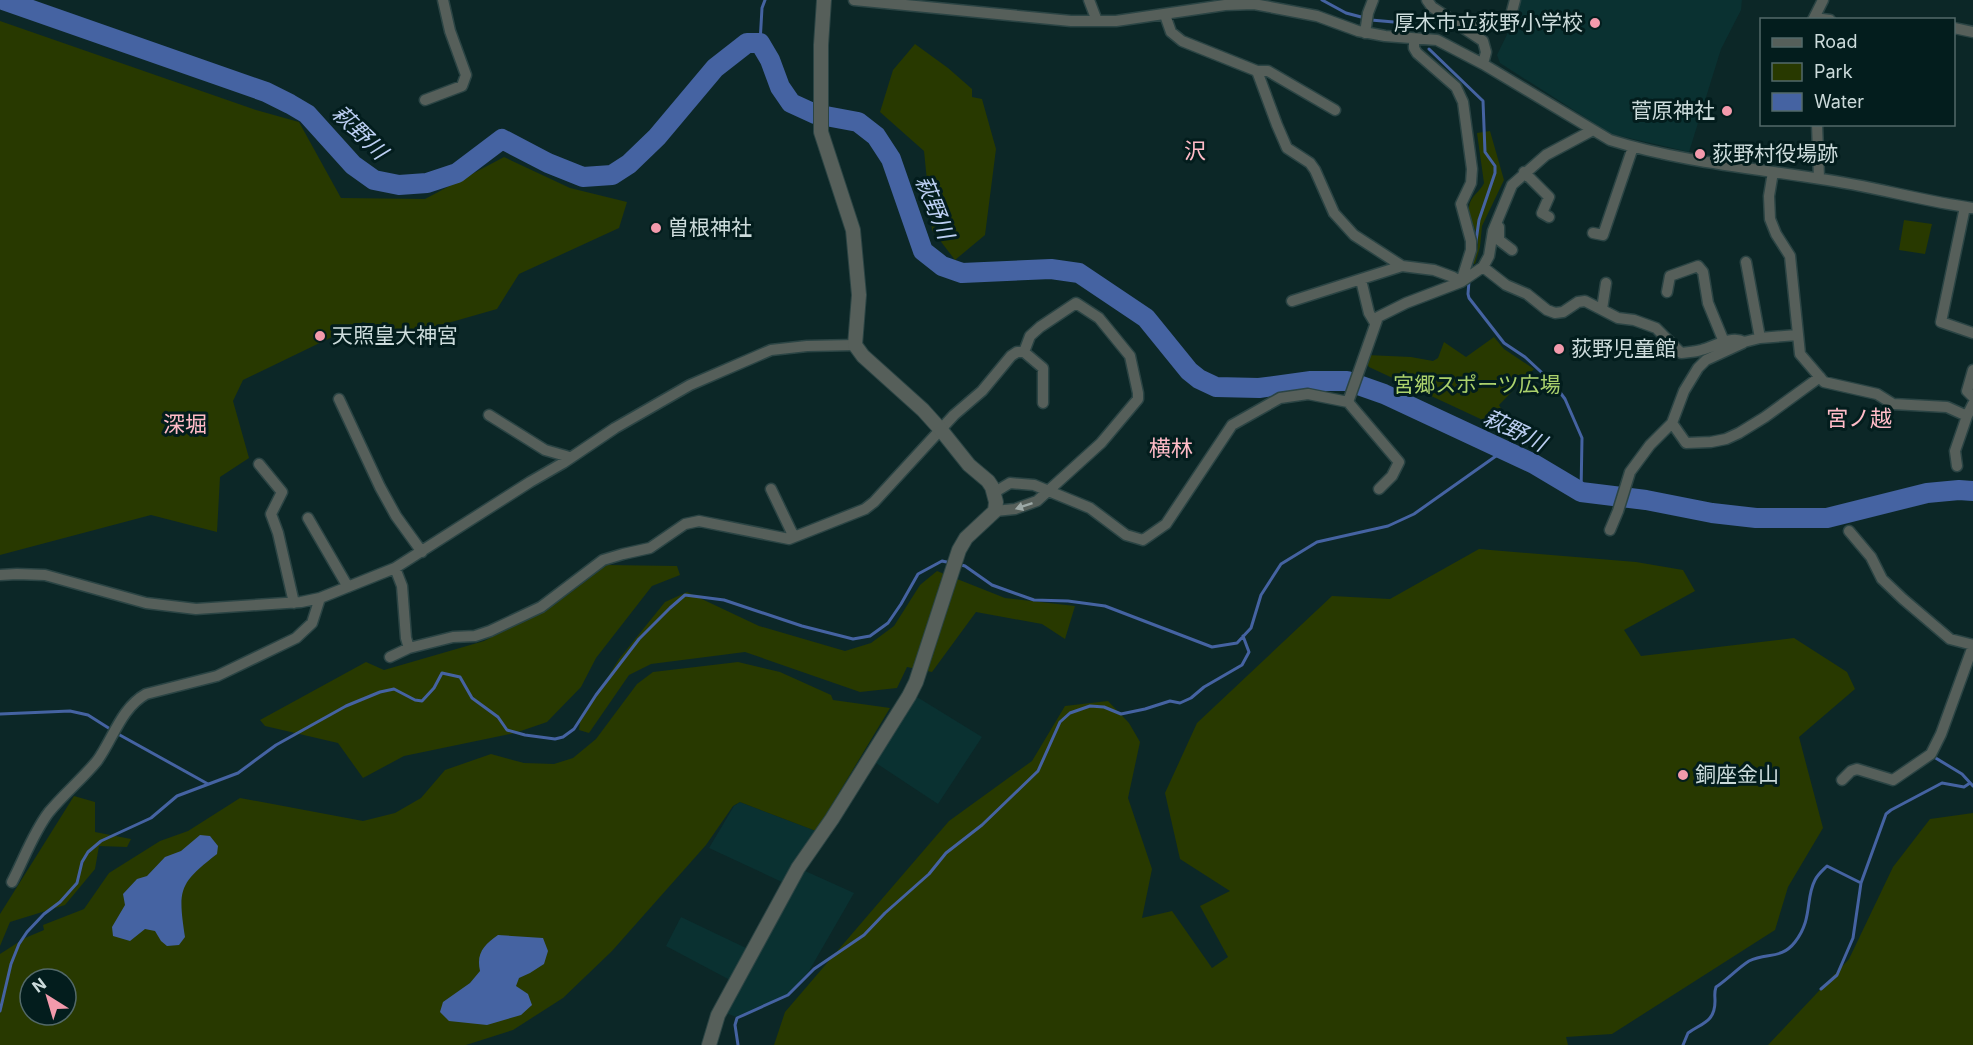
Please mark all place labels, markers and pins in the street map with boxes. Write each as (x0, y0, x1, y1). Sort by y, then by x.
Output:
place label: 厚木市立荻野小学校 (1394, 10, 1583, 35)
marker: 厚木市立荻野小学校 (1588, 16, 1602, 30)
place label: 菅原神社 (1631, 98, 1715, 123)
marker: 菅原神社 (1720, 104, 1734, 118)
place label: 荻野村役場跡 (1712, 141, 1838, 166)
marker: 荻野村役場跡 (1693, 147, 1707, 161)
place label: 曽根神社 (668, 215, 752, 240)
marker: 曽根神社 (649, 221, 663, 235)
place label: 天照皇大神宮 (332, 323, 458, 348)
marker: 天照皇大神宮 (313, 329, 327, 343)
place label: 荻野児童館 (1571, 336, 1676, 361)
marker: 荻野児童館 (1552, 342, 1566, 356)
place label: 銅座金山 (1695, 762, 1779, 787)
marker: 銅座金山 (1676, 768, 1690, 782)

